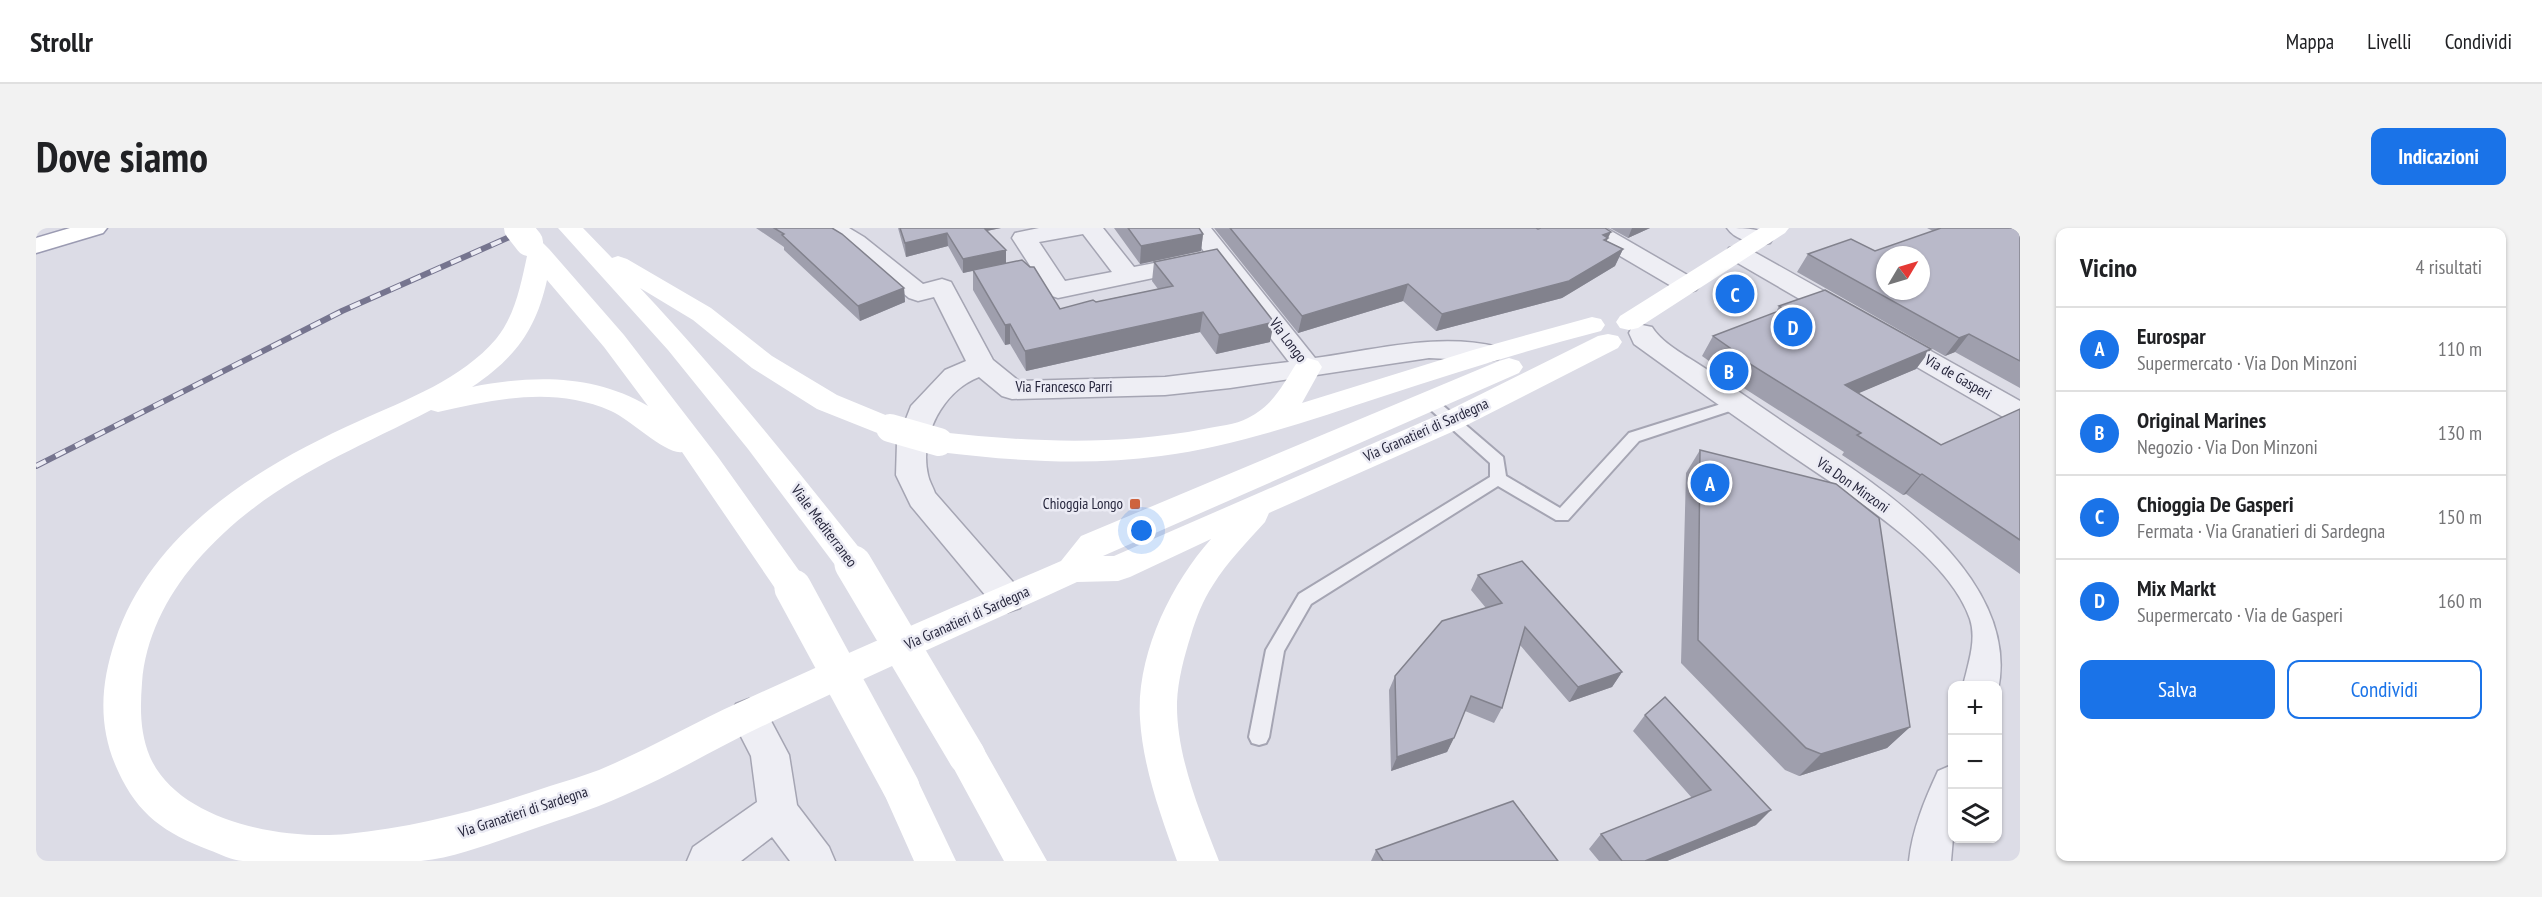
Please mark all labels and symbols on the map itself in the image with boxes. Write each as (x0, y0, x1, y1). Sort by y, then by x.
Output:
north arrow (1876, 246, 1930, 300)
pin: C (1716, 272, 1754, 316)
pin: D (1774, 304, 1812, 350)
street label: Via Longo (1265, 313, 1311, 366)
pin: B (1710, 348, 1748, 394)
street label: Via de Gasperi (1921, 349, 1995, 403)
street label: Via Francesco Parri (1014, 377, 1113, 396)
street label: Via Granatieri di Sardegna (1360, 393, 1491, 466)
street label: Via Don Minzoni (1812, 452, 1893, 517)
pin: A (1690, 460, 1730, 506)
street label: Viale Mediterraneo (787, 480, 862, 571)
place label: Chioggia Longo (1043, 494, 1123, 513)
marker: Chioggia Longo (1128, 497, 1142, 511)
your location (1127, 516, 1156, 545)
street label: Via Granatieri di Sardegna (901, 581, 1032, 654)
street label: Via Granatieri di Sardegna (455, 782, 590, 842)

